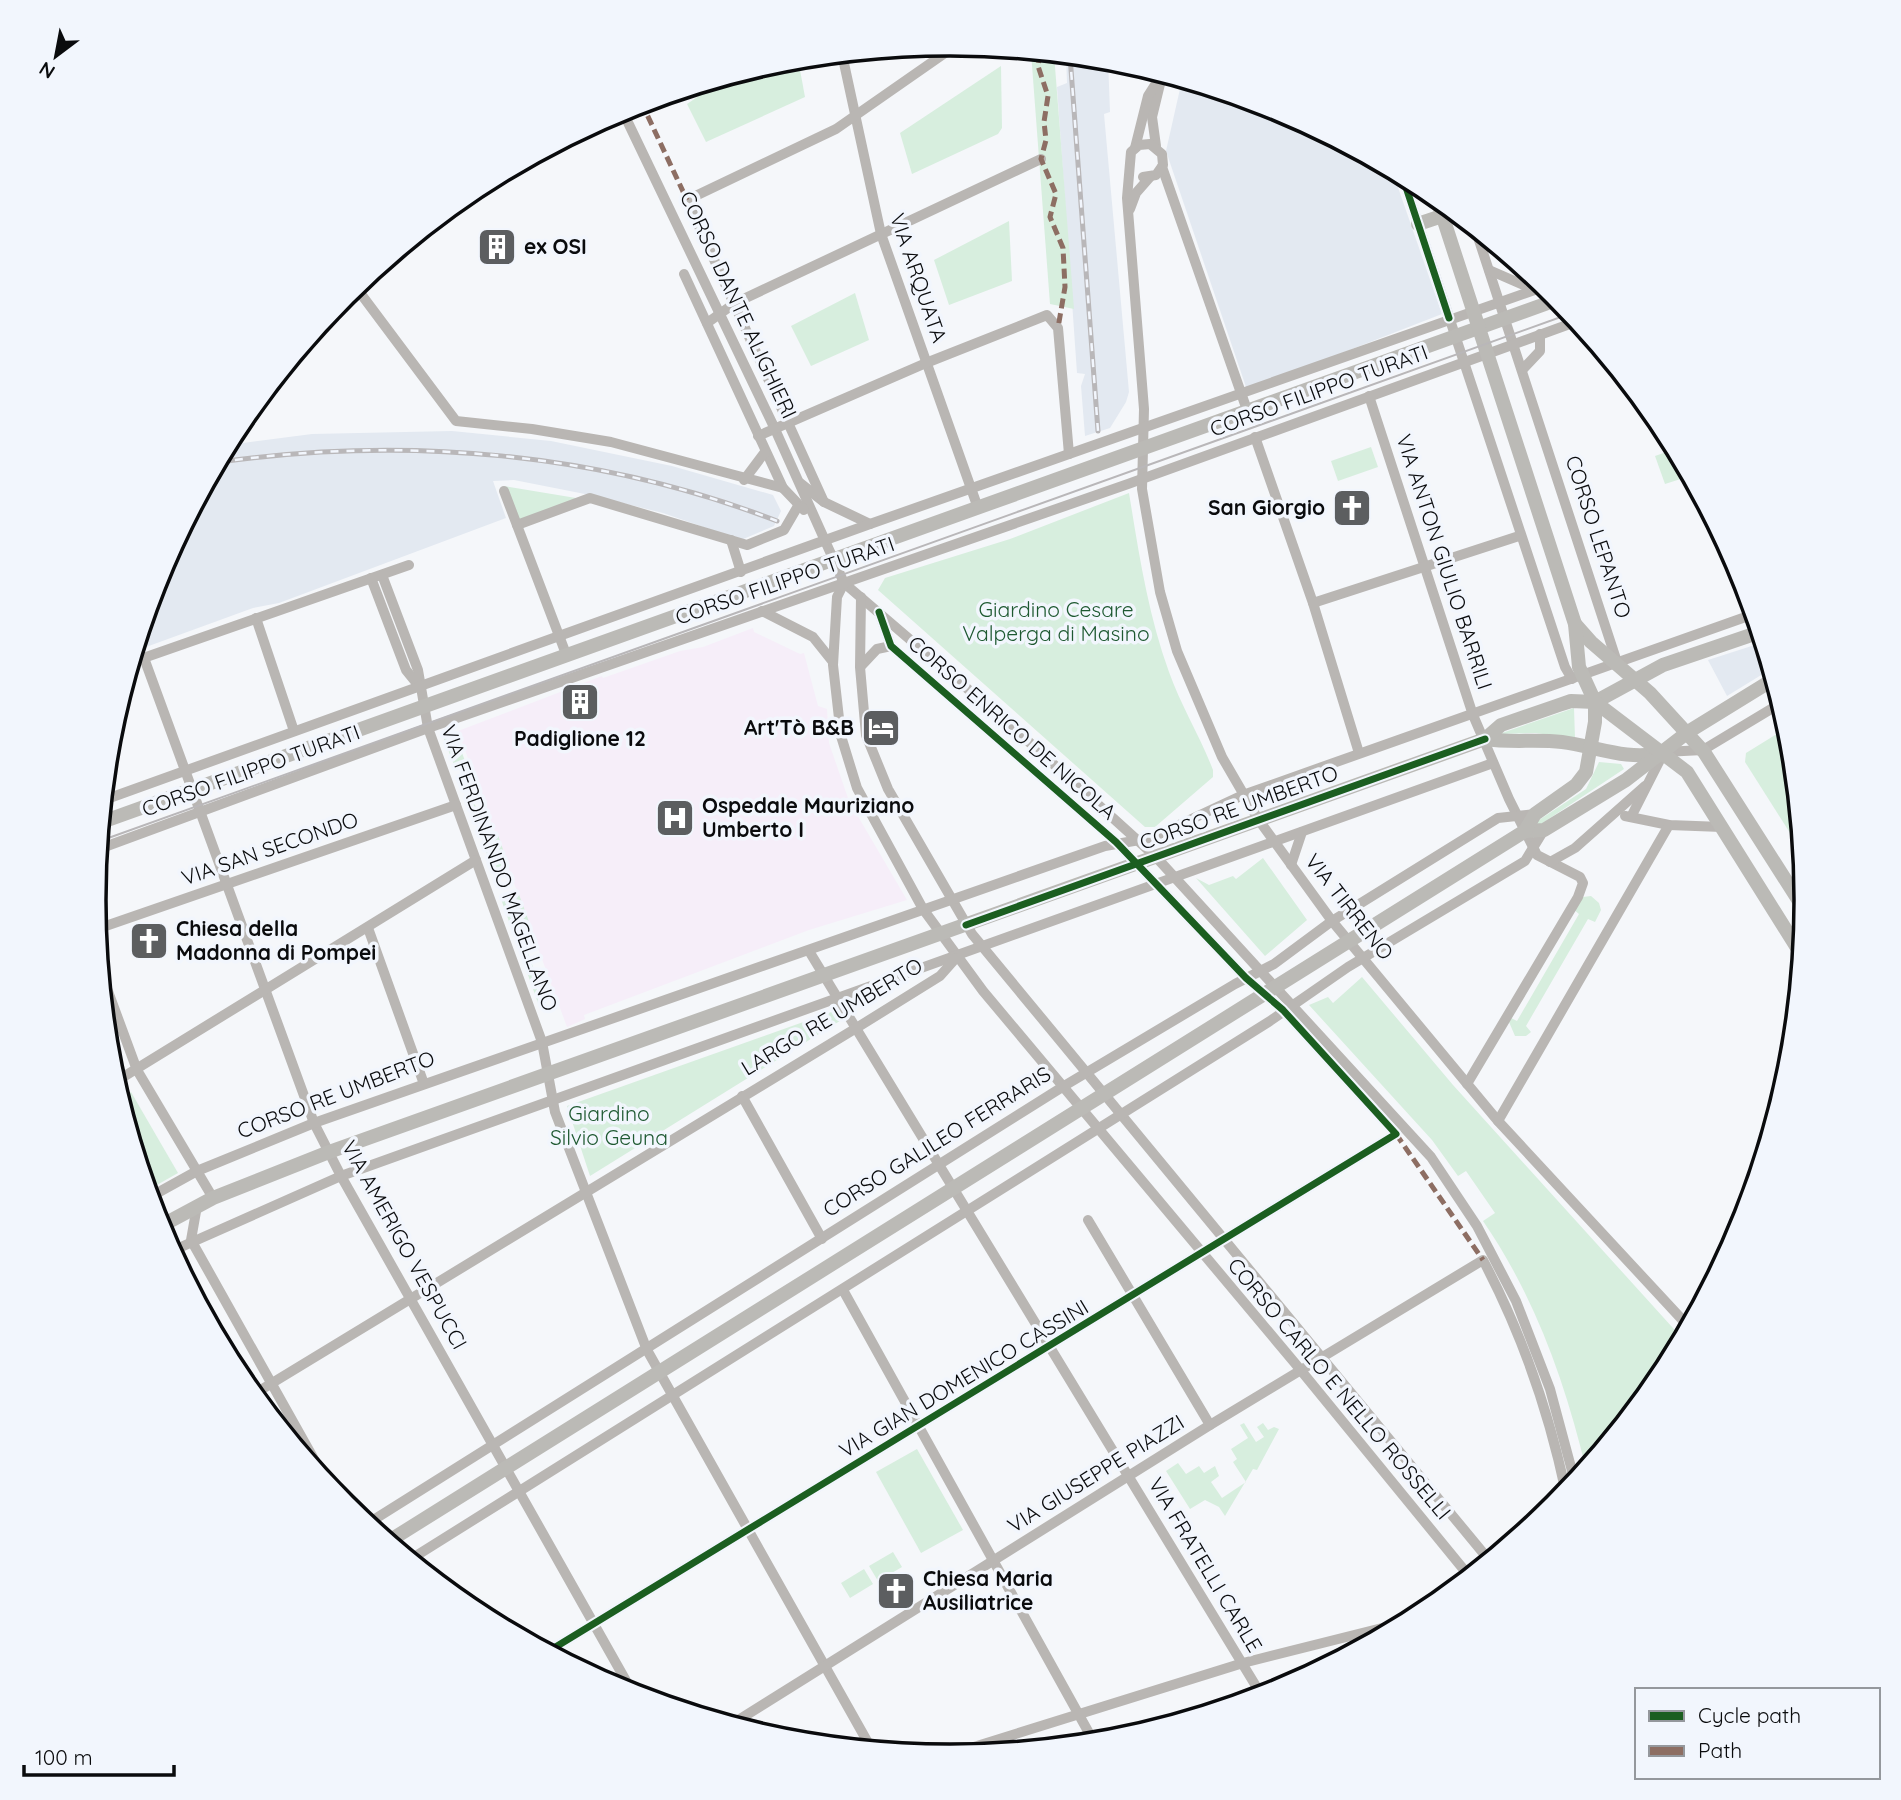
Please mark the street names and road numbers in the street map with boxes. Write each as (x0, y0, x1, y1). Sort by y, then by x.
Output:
street label: CORSO DANTE ALIGHIERI (675, 187, 803, 422)
street label: VIA ARQUATA (885, 210, 953, 346)
street label: CORSO FILIPPO TURATI (1206, 338, 1431, 442)
street label: VIA ANTON GIULIO BARRILI (1391, 431, 1499, 693)
street label: CORSO LEPANTO (1560, 452, 1638, 621)
street label: CORSO FILIPPO TURATI (672, 530, 898, 630)
street label: CORSO ENRICO DE NICOLA (903, 630, 1122, 825)
street label: CORSO FILIPPO TURATI (138, 718, 363, 822)
street label: VIA FERDINANDO MAGELLANO (436, 721, 564, 1014)
street label: CORSO RE UMBERTO (1136, 759, 1341, 855)
street label: VIA SAN SECONDO (178, 806, 361, 890)
street label: VIA TIRRENO (1300, 848, 1399, 965)
street label: LARGO RE UMBERTO (736, 952, 927, 1081)
street label: CORSO RE UMBERTO (233, 1044, 438, 1144)
street label: CORSO GALILEO FERRARIS (818, 1060, 1055, 1222)
street label: VIA AMERIGO VESPUCCI (337, 1135, 473, 1354)
street label: CORSO CARLO E NELLO ROSSELLI (1223, 1252, 1457, 1524)
street label: VIA GIAN DOMENICO CASSINI (834, 1293, 1093, 1463)
street label: VIA GIUSEPPE PIAZZI (1002, 1408, 1189, 1538)
street label: VIA FRATELLI CARLE (1143, 1472, 1268, 1657)

